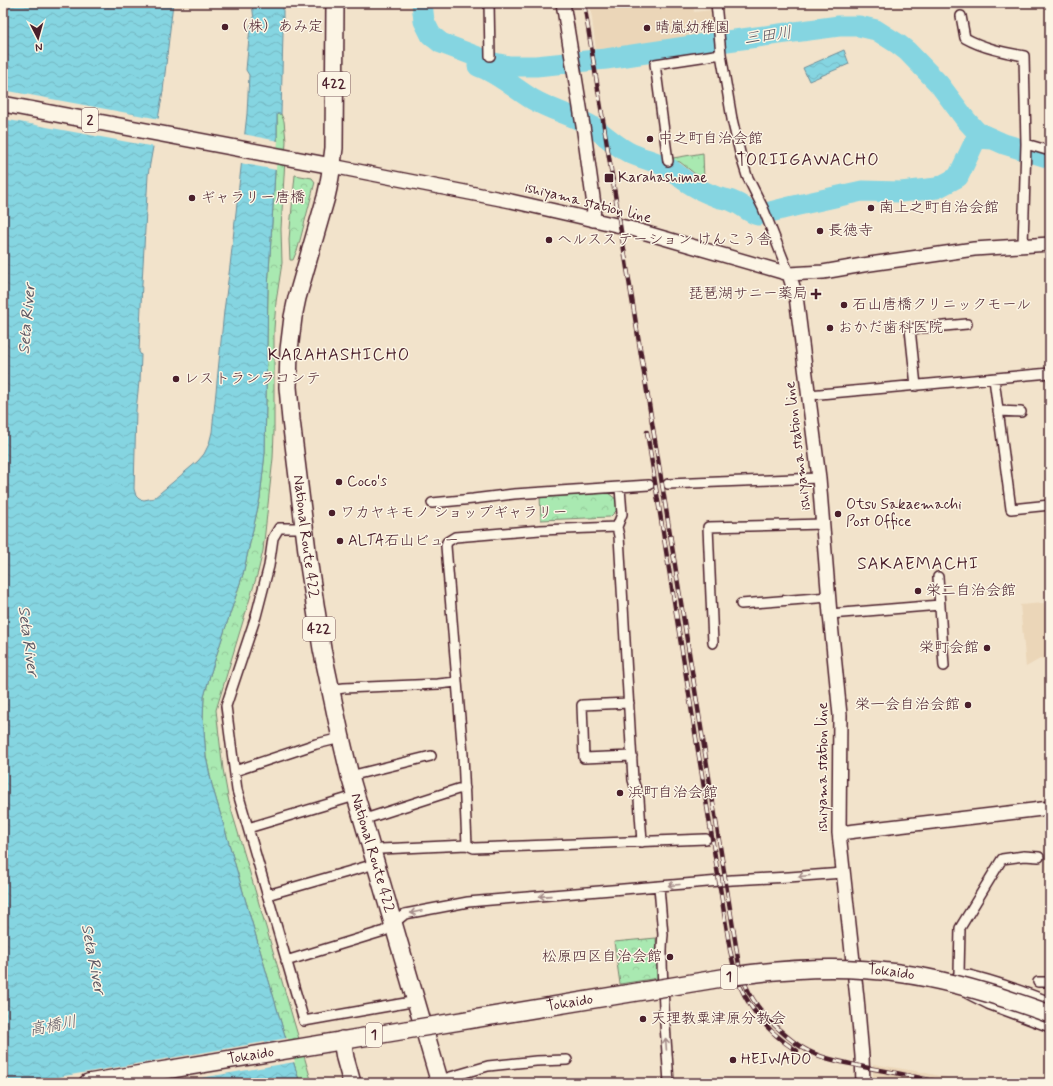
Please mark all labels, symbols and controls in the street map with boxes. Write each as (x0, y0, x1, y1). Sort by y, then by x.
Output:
place label: （株）あみ定 (233, 17, 323, 37)
north arrow (18, 18, 58, 58)
place label: 晴嵐幼稚園 (655, 18, 730, 38)
marker: （株）あみ定 (220, 22, 230, 32)
water label: 三田川 (743, 22, 793, 50)
marker: 晴嵐幼稚園 (642, 23, 652, 33)
text: N (35, 40, 43, 54)
road number: 422 (318, 72, 350, 96)
road number: 2 (82, 108, 98, 132)
place label: 中之町自治会館 (658, 129, 763, 149)
marker: 中之町自治会館 (645, 134, 655, 144)
district label: TORIIGAWACHO (736, 149, 880, 171)
place label: Karahashimae (618, 168, 707, 188)
marker: Karahashimae (603, 172, 615, 184)
street label: ishiyama station line (523, 178, 653, 228)
place label: ギャラリー唐橋 (200, 188, 305, 208)
marker: ギャラリー唐橋 (187, 193, 197, 203)
place label: 南上之町自治会館 (879, 198, 999, 218)
marker: 南上之町自治会館 (866, 203, 876, 213)
place label: 長徳寺 (828, 221, 873, 241)
marker: 長徳寺 (815, 226, 825, 236)
place label: ヘルスステーション けんこう舎 (557, 230, 772, 250)
marker: ヘルスステーション けんこう舎 (544, 235, 554, 245)
water label: Seta River (13, 281, 41, 355)
place label: 琵琶湖サニー薬局 (688, 284, 808, 304)
marker: 琵琶湖サニー薬局 (811, 289, 821, 299)
place label: 石山唐橋クリニックモール (852, 295, 1031, 315)
marker: 石山唐橋クリニックモール (839, 300, 849, 310)
place label: おかだ歯科医院 (838, 318, 943, 338)
marker: おかだ歯科医院 (825, 323, 835, 333)
district label: KARAHASHICHO (268, 344, 410, 366)
place label: レストランラコンテ (184, 369, 321, 389)
marker: レストランラコンテ (171, 374, 181, 384)
street label: ishiyama station line (780, 380, 816, 512)
place label: Coco's (347, 472, 387, 492)
street label: National Route 422 (288, 474, 324, 600)
marker: Coco's (334, 477, 344, 487)
place label: Otsu Sakaemachi Post Office (846, 495, 962, 532)
place label: ワカヤキモノ ショップギャラリー (340, 503, 568, 523)
marker: ワカヤキモノ ショップギャラリー (327, 508, 337, 518)
marker: Otsu Sakaemachi Post Office (833, 509, 843, 519)
place label: ALTA石山ビュー (348, 531, 459, 551)
marker: ALTA石山ビュー (335, 536, 345, 546)
district label: SAKAEMACHI (857, 553, 979, 575)
place label: 栄二自治会館 (926, 581, 1016, 601)
marker: 栄二自治会館 (913, 586, 923, 596)
water label: Seta River (13, 605, 44, 680)
road number: 422 (303, 617, 335, 641)
place label: 栄町会館 (919, 638, 979, 658)
marker: 栄町会館 (982, 643, 992, 653)
place label: 栄一会自治会館 (855, 695, 960, 715)
marker: 栄一会自治会館 (963, 700, 973, 710)
street label: ishiyama station line (813, 702, 833, 832)
place label: 浜町自治会館 (628, 783, 718, 803)
marker: 浜町自治会館 (615, 788, 625, 798)
street label: National Route 422 (346, 791, 400, 915)
one-way arrow (798, 872, 811, 879)
one-way arrow (668, 882, 681, 889)
one-way arrow (539, 892, 552, 899)
one-way arrow (410, 908, 423, 916)
water label: Seta River (76, 922, 110, 998)
place label: 松原四区自治会館 (542, 947, 662, 967)
marker: 松原四区自治会館 (665, 952, 675, 962)
street label: Tokaido (867, 960, 916, 985)
road number: 1 (721, 965, 737, 989)
street label: Tokaido (545, 989, 595, 1017)
place label: 天理教粟津原分教会 (651, 1009, 786, 1029)
water label: 高橋川 (27, 1011, 79, 1041)
marker: 天理教粟津原分教会 (638, 1014, 648, 1024)
road number: 1 (366, 1023, 382, 1047)
one-way arrow (663, 1038, 670, 1051)
street label: Tokaido (226, 1042, 276, 1070)
place label: HEIWADO (741, 1050, 811, 1070)
marker: HEIWADO (728, 1055, 738, 1065)

